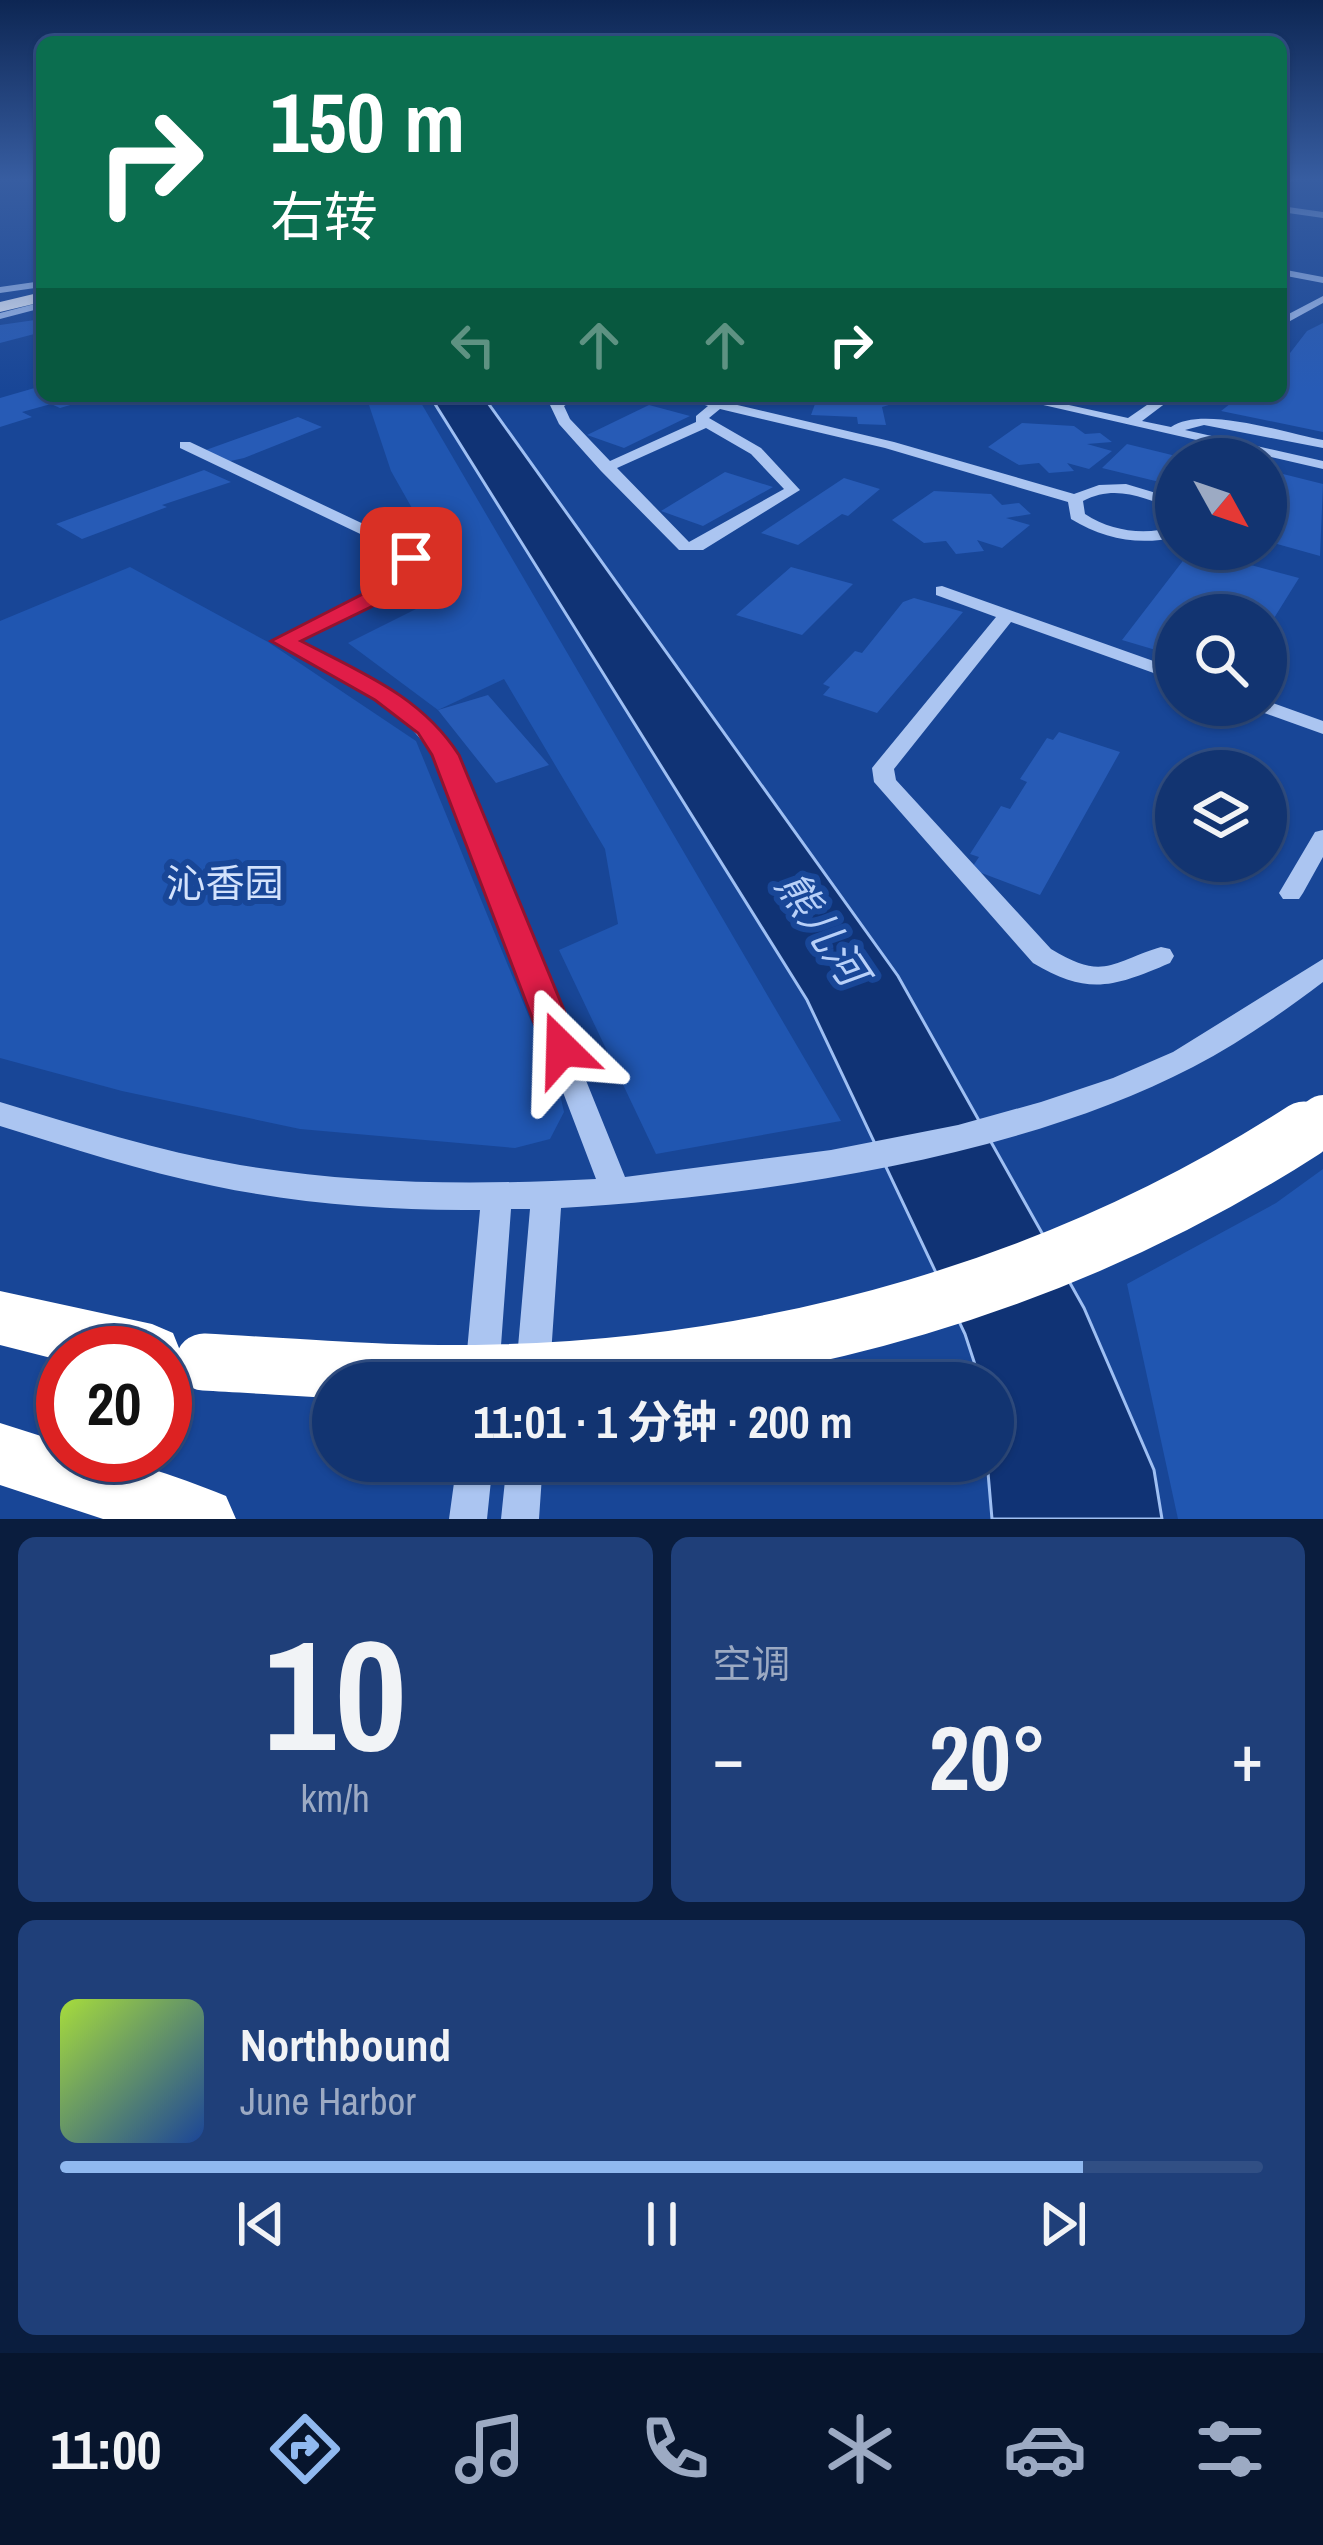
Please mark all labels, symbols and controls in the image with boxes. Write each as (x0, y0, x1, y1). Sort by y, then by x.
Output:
text: 150 m (270, 65, 465, 178)
icon: right (72, 84, 228, 240)
text: 右转 (270, 180, 378, 253)
icon: left (440, 312, 506, 378)
icon: ahead (566, 312, 632, 378)
icon: ahead (692, 312, 758, 378)
icon: right (818, 312, 884, 378)
north arrow (1155, 438, 1287, 570)
map controls (1155, 438, 1287, 882)
pin (360, 507, 462, 609)
icon: arrive (378, 525, 444, 591)
button: search (1155, 594, 1287, 726)
button: layers (1155, 750, 1287, 882)
park label: 沁香园 (166, 857, 284, 909)
water label: 熊儿河 (764, 860, 884, 1002)
position arrow (499, 986, 625, 1112)
speed limit sign: 20 (36, 1326, 192, 1482)
text: 11:01 · 1 分钟 · 200 m (473, 1391, 853, 1452)
text: 10 (264, 1589, 406, 1799)
text: 空调 (713, 1638, 791, 1690)
text: 20° (929, 1697, 1047, 1818)
text: − (713, 1713, 744, 1802)
text: + (1231, 1713, 1263, 1802)
text: km/h (301, 1772, 370, 1824)
text: Northbound (240, 2014, 451, 2075)
text: June Harbor (240, 2075, 416, 2127)
icon: previous (228, 2191, 294, 2257)
icon: pause (629, 2191, 695, 2257)
icon: next (1030, 2191, 1096, 2257)
icon: directions (263, 2407, 347, 2491)
icon: music (448, 2407, 532, 2491)
icon: phone (633, 2407, 717, 2491)
icon: climate (818, 2407, 902, 2491)
icon: car (1003, 2407, 1087, 2491)
icon: filters (1188, 2407, 1272, 2491)
text: 11:00 (51, 2413, 161, 2486)

